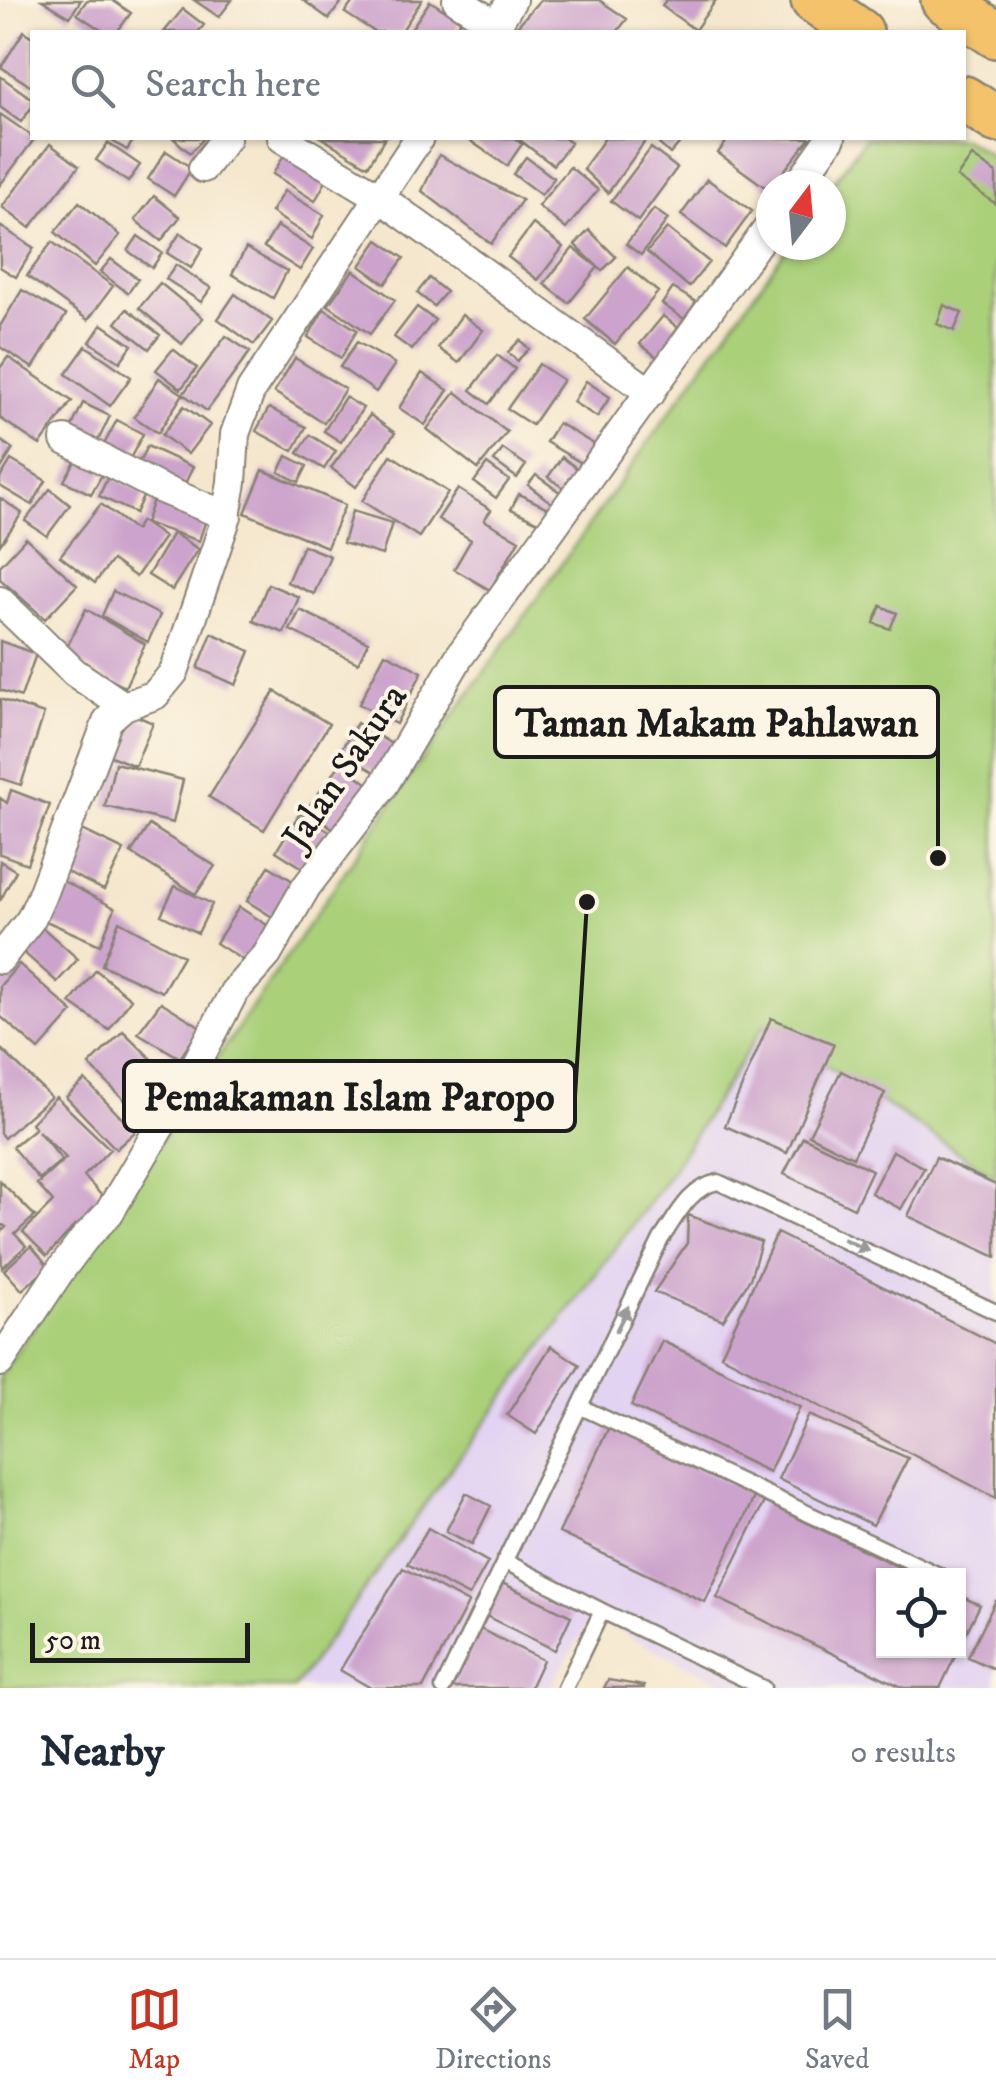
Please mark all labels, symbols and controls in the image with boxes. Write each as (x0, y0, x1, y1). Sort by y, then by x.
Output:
search box (30, 30, 966, 140)
icon: search (65, 58, 120, 113)
text: Search here (145, 61, 321, 109)
north arrow (756, 170, 846, 260)
street label: Jalan Sakura (271, 675, 419, 862)
callout: Taman Makam Pahlawan (495, 687, 938, 757)
text: Taman Makam Pahlawan (515, 700, 918, 750)
callout: Pemakaman Islam Paropo (124, 1061, 575, 1131)
text: Pemakaman Islam Paropo (143, 1074, 555, 1124)
one-way arrow (842, 1237, 871, 1254)
one-way arrow (613, 1304, 630, 1333)
map controls (876, 1568, 966, 1658)
button: locate (876, 1568, 966, 1658)
scale bar (30, 1618, 250, 1662)
text: 50 m (45, 1623, 101, 1658)
text: Nearby (40, 1727, 164, 1779)
text: 0 results (850, 1733, 956, 1773)
tab: Map (127, 1982, 182, 2077)
tab: Directions (435, 1982, 551, 2077)
tab: Saved (805, 1982, 869, 2077)

